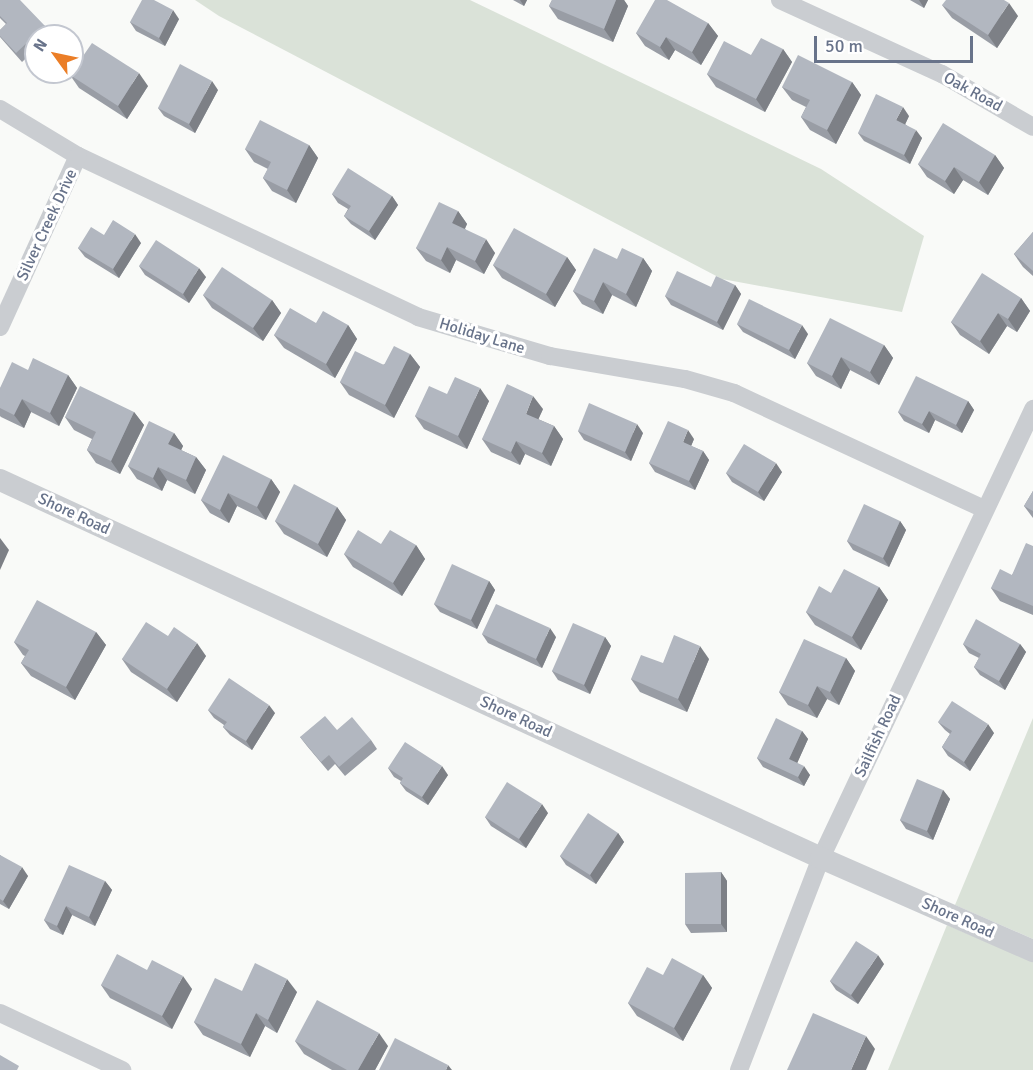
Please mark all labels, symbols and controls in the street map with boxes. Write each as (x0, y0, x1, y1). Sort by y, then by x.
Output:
north arrow (24, 24, 84, 84)
scale bar (817, 24, 976, 62)
text: N (29, 35, 52, 55)
text: 50 m (825, 35, 863, 57)
street label: Oak Road (940, 68, 1006, 116)
street label: Silver Creek Drive (13, 166, 81, 284)
street label: Holiday Lane (437, 314, 527, 358)
street label: Shore Road (35, 489, 113, 539)
street label: Shore Road (477, 692, 555, 742)
street label: Sailfish Road (851, 692, 905, 780)
street label: Shore Road (919, 894, 997, 942)

